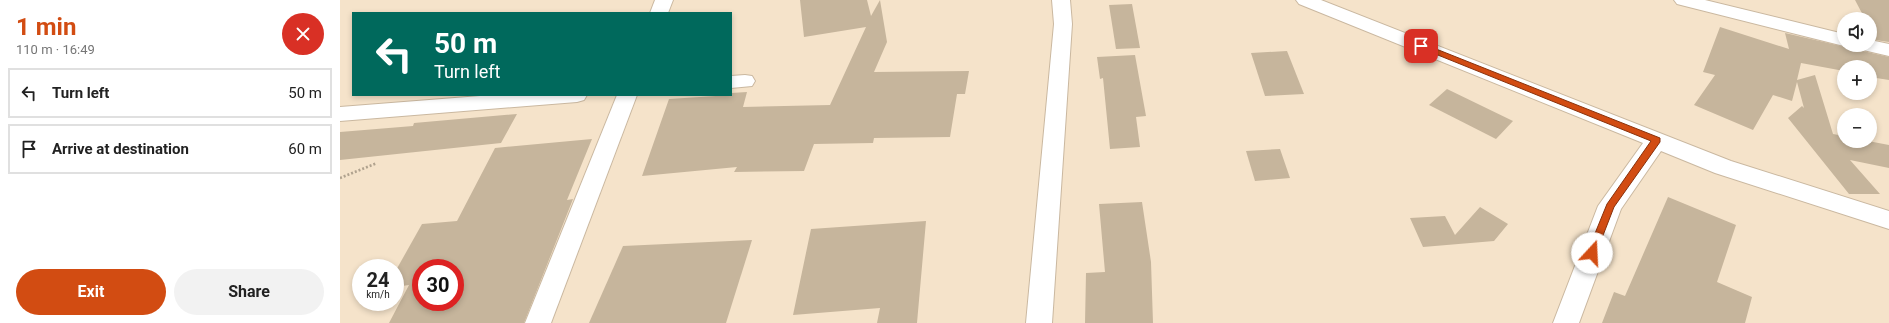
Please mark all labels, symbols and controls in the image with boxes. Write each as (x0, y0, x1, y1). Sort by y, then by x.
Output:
map controls (1837, 12, 1877, 148)
button: sound (1837, 12, 1877, 52)
text: 1 min (16, 13, 76, 41)
button: close (282, 13, 324, 55)
text: 50 m (434, 27, 497, 60)
icon: left (368, 28, 420, 80)
pin (1404, 29, 1438, 63)
icon: arrive (1410, 35, 1432, 57)
text: 110 m · 16:49 (16, 42, 95, 57)
button: + (1837, 60, 1877, 100)
text: Turn left (434, 61, 500, 82)
icon: left (18, 82, 40, 104)
text: Turn left (52, 84, 109, 102)
text: 50 m (288, 84, 322, 102)
button: − (1837, 108, 1877, 148)
icon: arrive (18, 138, 40, 160)
text: Arrive at destination (52, 140, 189, 158)
text: 60 m (288, 140, 322, 158)
position arrow (1571, 232, 1613, 274)
speed limit sign: 30 (412, 259, 464, 311)
text: 24 (367, 268, 389, 292)
button: Exit (16, 269, 166, 315)
button: Share (174, 269, 324, 315)
text: km/h (366, 289, 390, 300)

